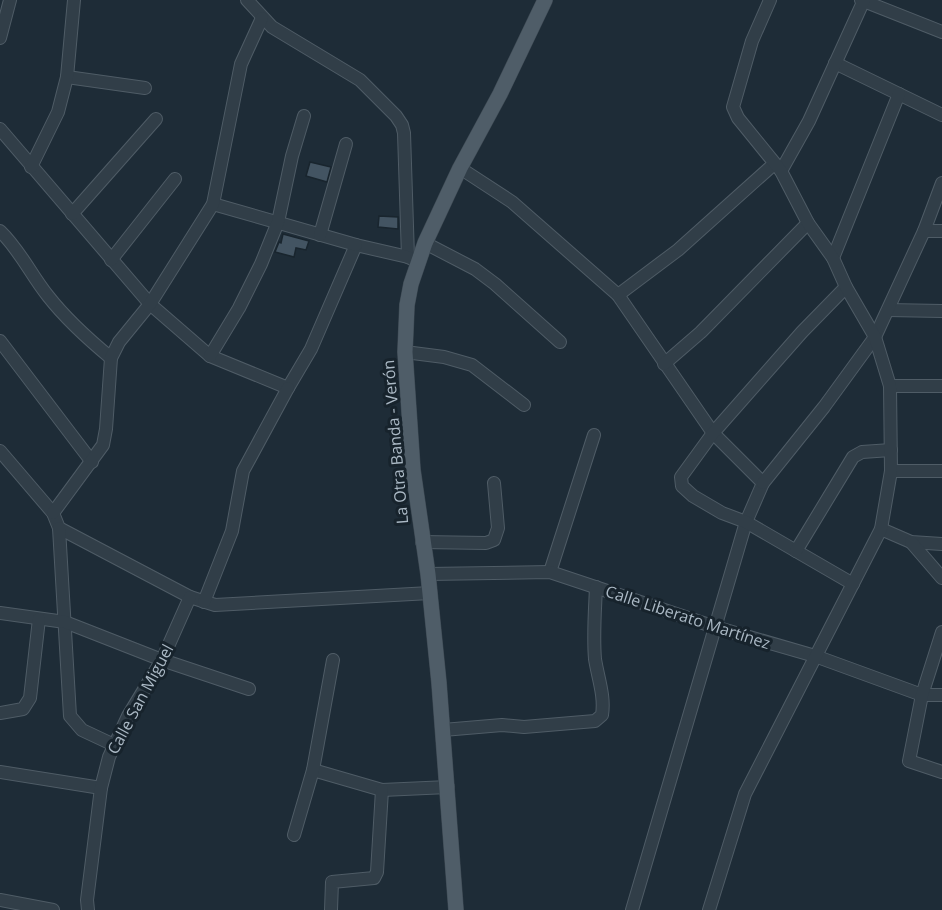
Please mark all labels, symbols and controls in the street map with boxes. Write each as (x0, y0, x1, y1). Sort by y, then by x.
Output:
street label: La Otra Banda - Verón (377, 359, 413, 525)
street label: Calle Liberato Martínez (603, 580, 773, 654)
street label: Calle San Miguel (102, 640, 178, 758)

